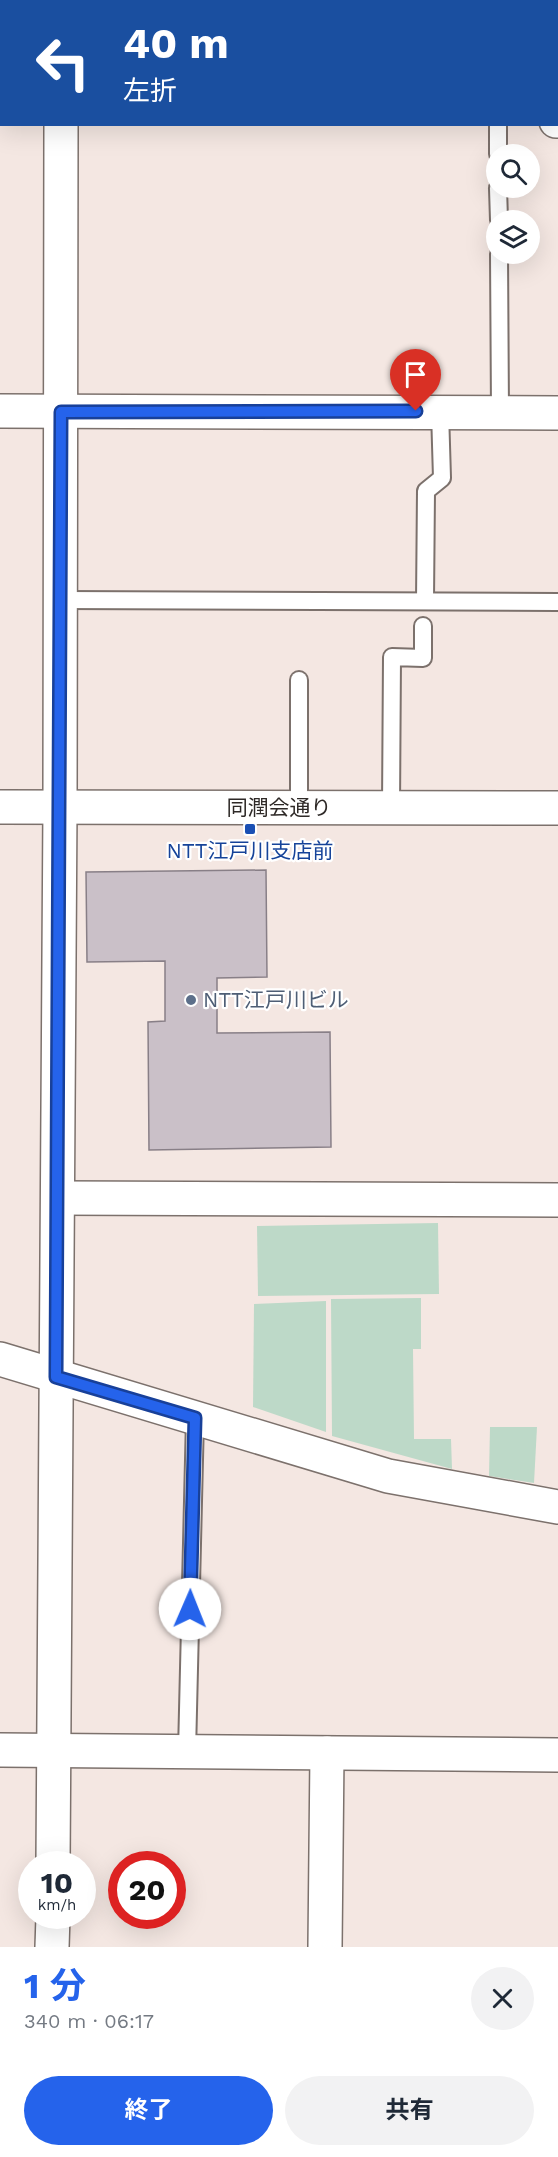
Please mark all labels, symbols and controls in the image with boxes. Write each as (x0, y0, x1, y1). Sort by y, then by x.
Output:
text: 40 m (123, 19, 229, 68)
icon: left (24, 24, 102, 102)
text: 左折 (123, 75, 177, 107)
map controls (486, 144, 540, 264)
button: search (486, 144, 540, 198)
button: layers (486, 210, 540, 264)
pin (390, 349, 441, 411)
icon: arrive (399, 358, 432, 391)
street label: 同潤会通り (227, 795, 332, 820)
marker: NTT江戸川支店前 (243, 822, 257, 836)
place label: NTT江戸川支店前 (167, 838, 333, 863)
place label: NTT江戸川ビル (203, 987, 349, 1012)
marker: NTT江戸川ビル (184, 993, 198, 1007)
position arrow (158, 1577, 222, 1641)
speed limit sign: 20 (108, 1851, 186, 1929)
text: 10 (41, 1865, 73, 1900)
text: km/h (38, 1896, 76, 1914)
text: 1 分 (24, 1965, 86, 2007)
button: close (471, 1967, 534, 2030)
text: 340 m · 06:17 (24, 2009, 154, 2033)
button: 終了 (24, 2076, 273, 2145)
button: 共有 (285, 2076, 534, 2145)

